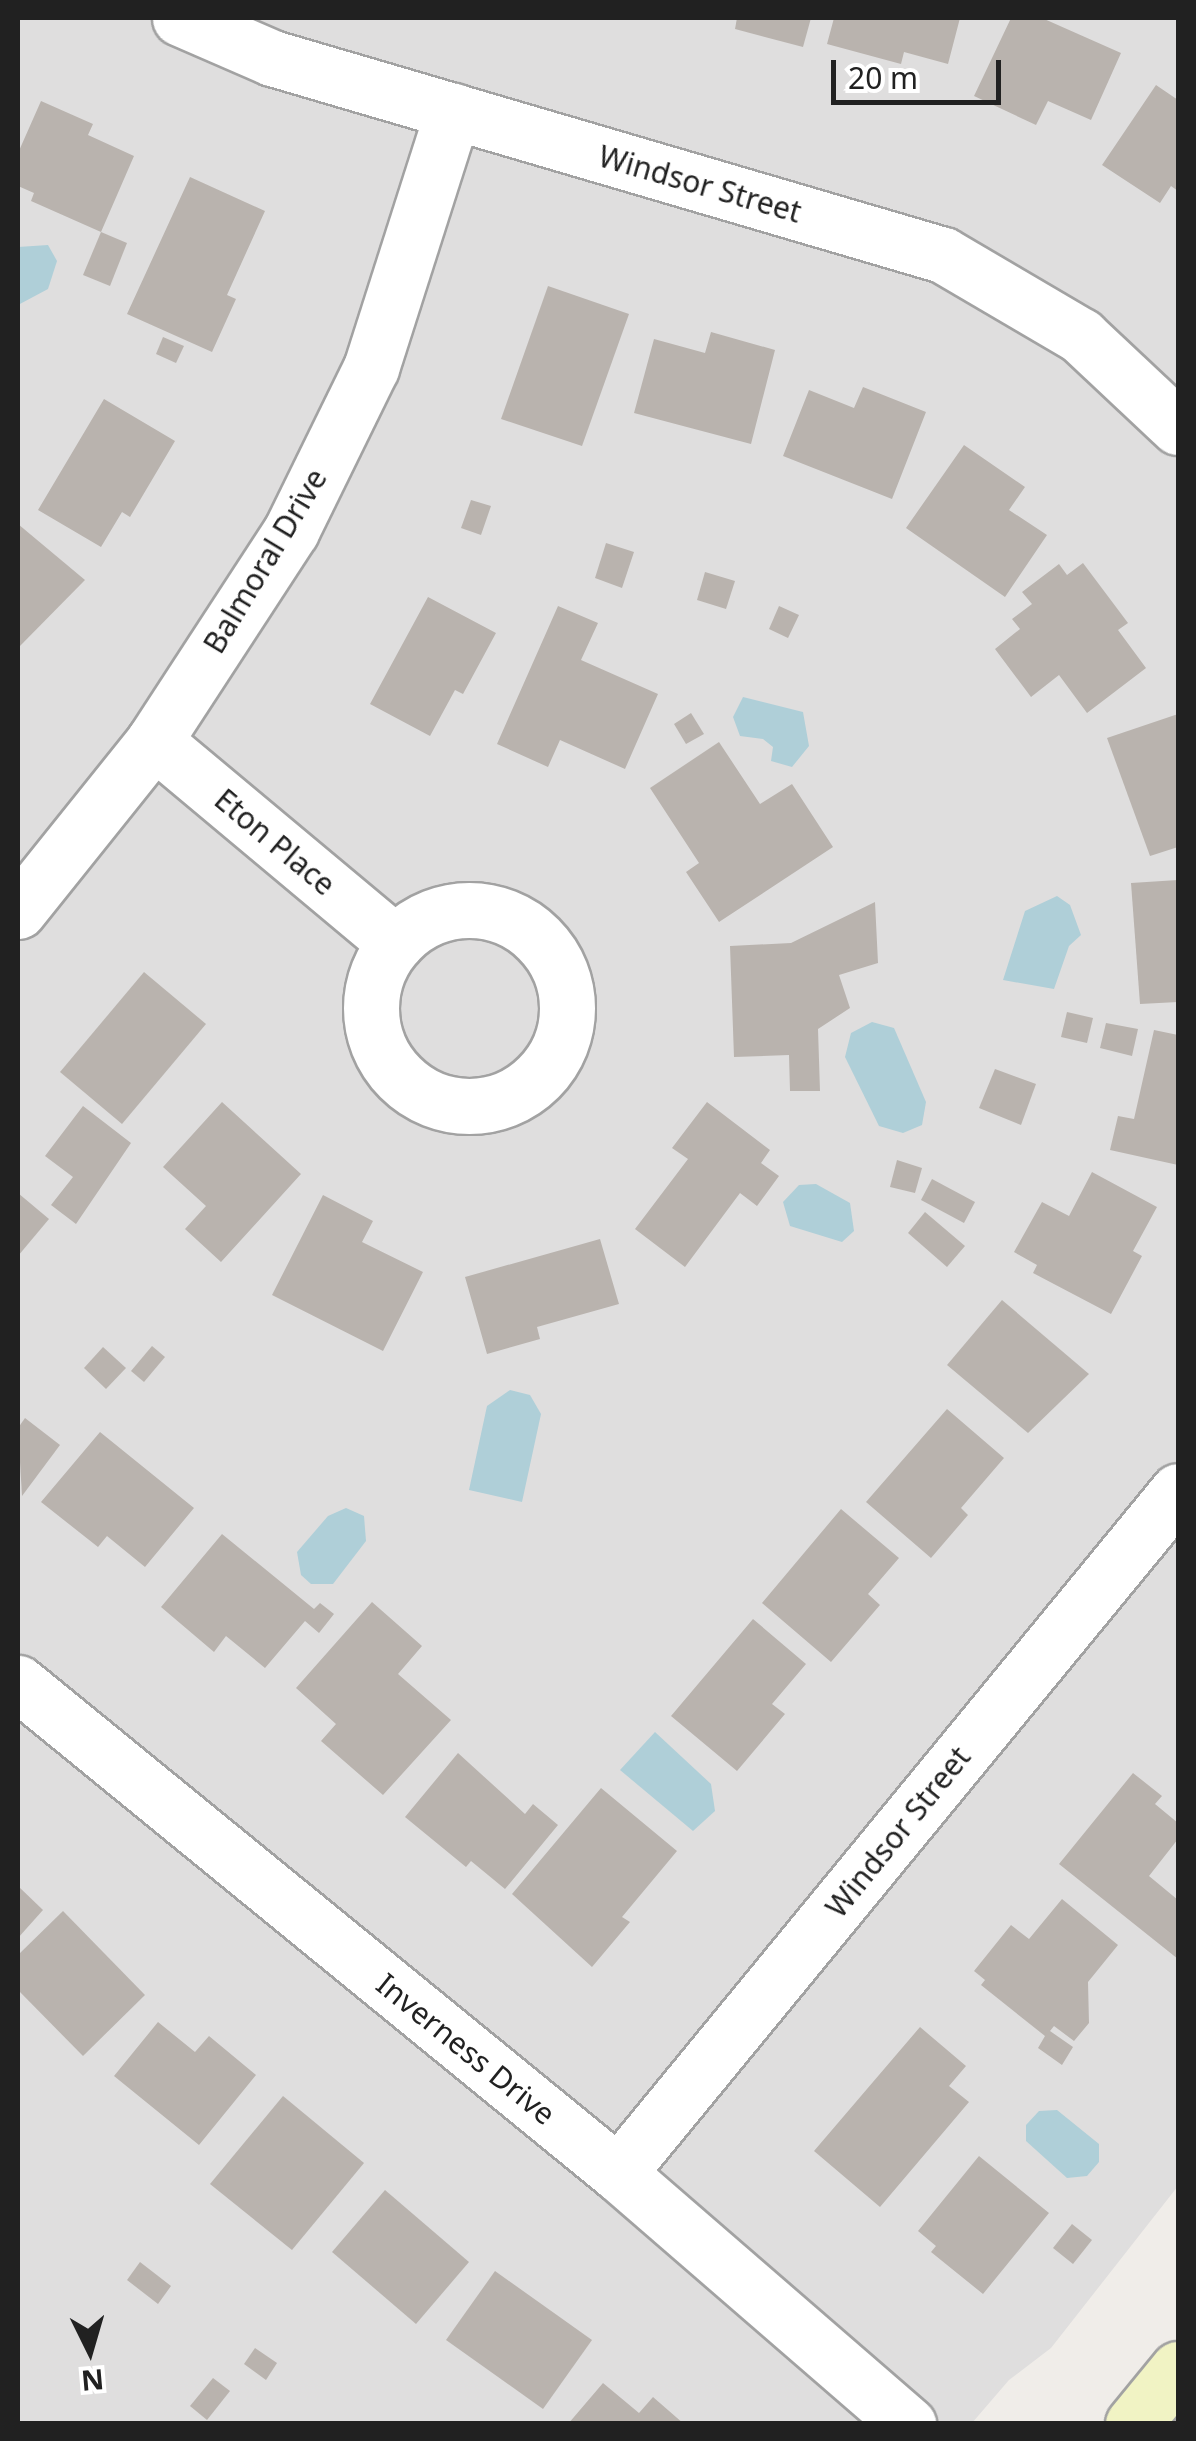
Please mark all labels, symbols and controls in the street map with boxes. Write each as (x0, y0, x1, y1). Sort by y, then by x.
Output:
scale bar (836, 40, 1006, 102)
text: 20 m (848, 57, 918, 98)
street label: Windsor Street (595, 138, 805, 230)
street label: Balmoral Drive (196, 462, 334, 660)
street label: Eton Place (207, 781, 343, 903)
street label: Windsor Street (818, 1739, 978, 1925)
street label: Inverness Drive (369, 1966, 563, 2132)
north arrow (40, 2301, 140, 2401)
text: N (80, 2361, 106, 2401)

